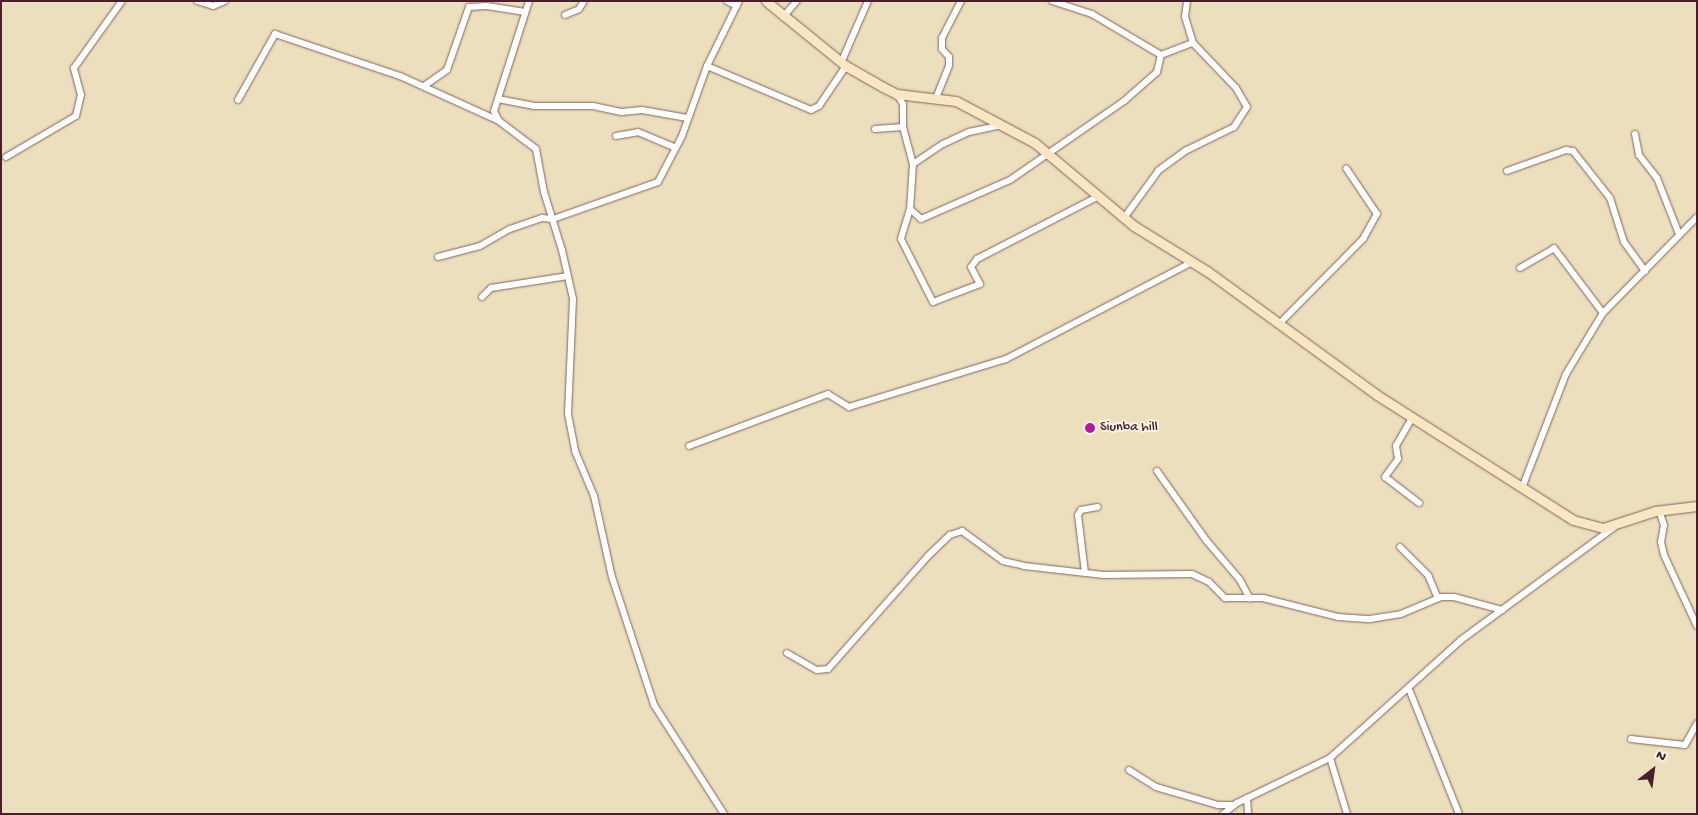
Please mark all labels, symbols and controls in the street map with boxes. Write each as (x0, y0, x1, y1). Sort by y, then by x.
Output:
place label: Siunba hill (1100, 420, 1158, 436)
marker: Siunba hill (1084, 422, 1096, 434)
north arrow (1628, 745, 1678, 795)
text: N (1653, 747, 1669, 766)

